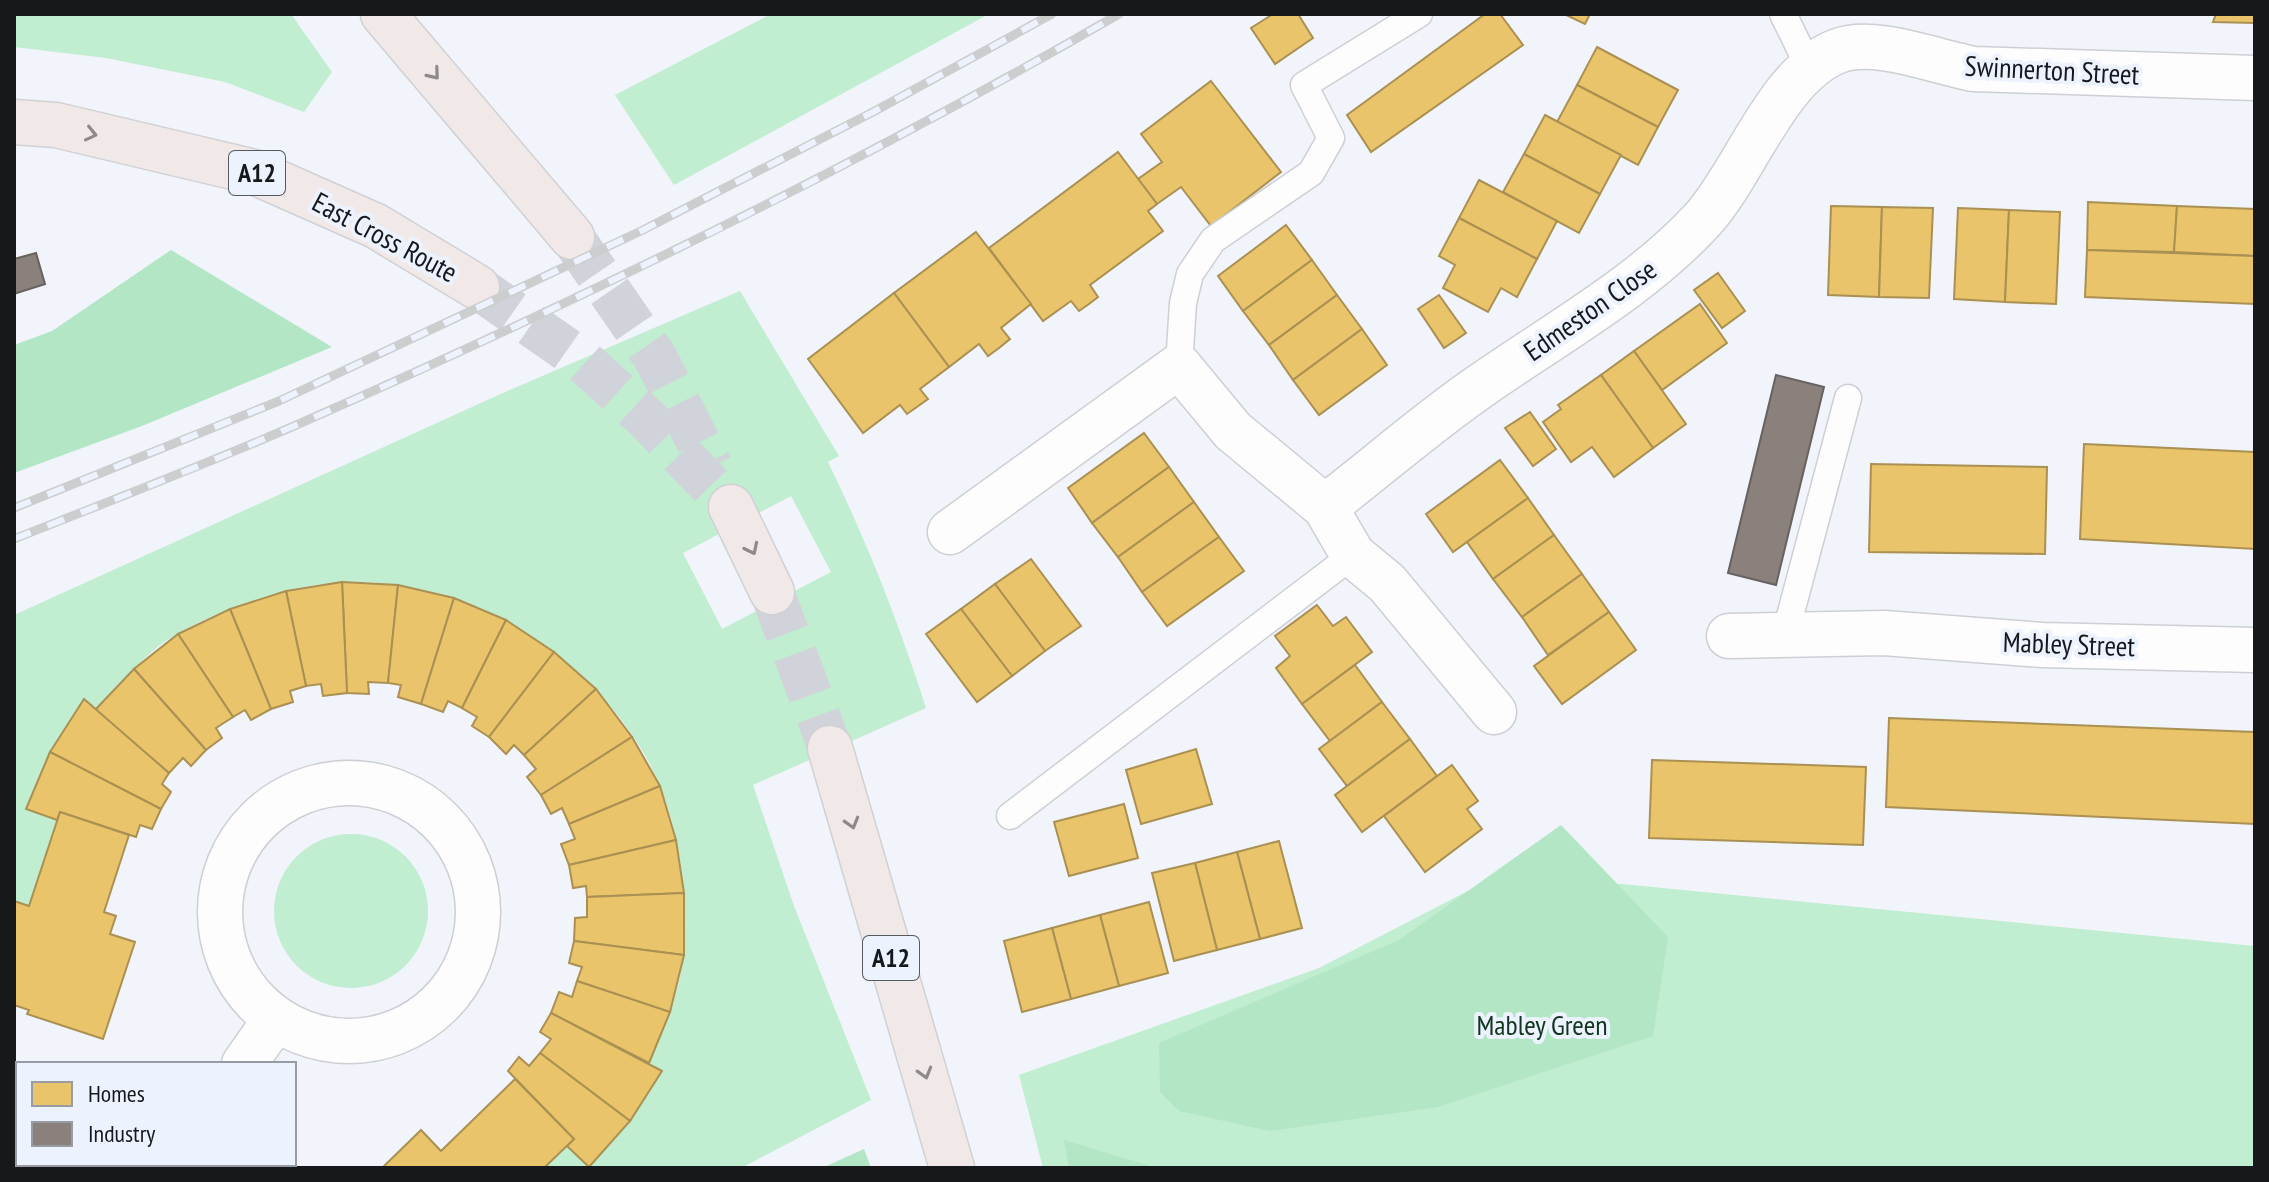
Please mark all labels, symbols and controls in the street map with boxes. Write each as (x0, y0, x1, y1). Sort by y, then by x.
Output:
street label: Swinnerton Street (1964, 46, 2141, 93)
one-way arrow (424, 64, 438, 79)
one-way arrow (84, 124, 97, 141)
road number: A12 (229, 151, 285, 195)
street label: East Cross Route (306, 183, 464, 290)
street label: Edmeston Close (1516, 250, 1663, 369)
one-way arrow (742, 541, 757, 556)
street label: Mabley Street (2002, 623, 2136, 664)
one-way arrow (843, 816, 859, 830)
road number: A12 (863, 936, 919, 980)
park label: Mabley Green (1476, 1006, 1608, 1043)
legend (16, 1062, 296, 1166)
one-way arrow (916, 1065, 932, 1079)
text: Homes (88, 1078, 145, 1109)
text: Industry (88, 1118, 155, 1149)

